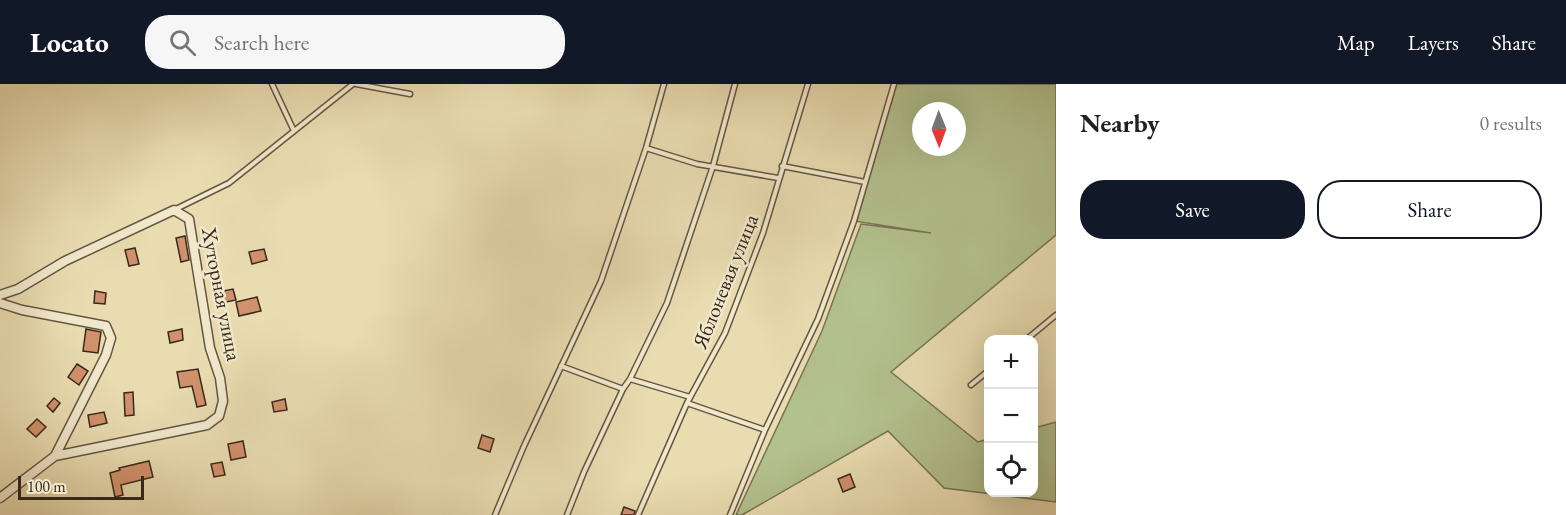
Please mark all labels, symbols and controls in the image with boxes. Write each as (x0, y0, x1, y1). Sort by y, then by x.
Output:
search box (145, 15, 565, 69)
text: Locato (30, 24, 109, 60)
icon: search (166, 26, 199, 59)
text: Search here (214, 28, 309, 57)
text: Map (1337, 29, 1375, 56)
text: Layers (1408, 29, 1459, 56)
text: Share (1492, 29, 1536, 56)
north arrow (912, 102, 966, 156)
text: Nearby (1080, 106, 1160, 140)
text: 0 results (1479, 110, 1542, 136)
button: Save (1080, 180, 1305, 239)
button: Share (1317, 180, 1542, 239)
street label: Яблоневая улица (685, 209, 764, 353)
street label: Хуторная улица (196, 224, 248, 364)
map controls (984, 335, 1038, 497)
button: + (984, 335, 1038, 389)
button: − (984, 389, 1038, 443)
button: locate (984, 443, 1038, 497)
scale bar (18, 473, 144, 500)
text: 100 m (27, 476, 66, 497)

